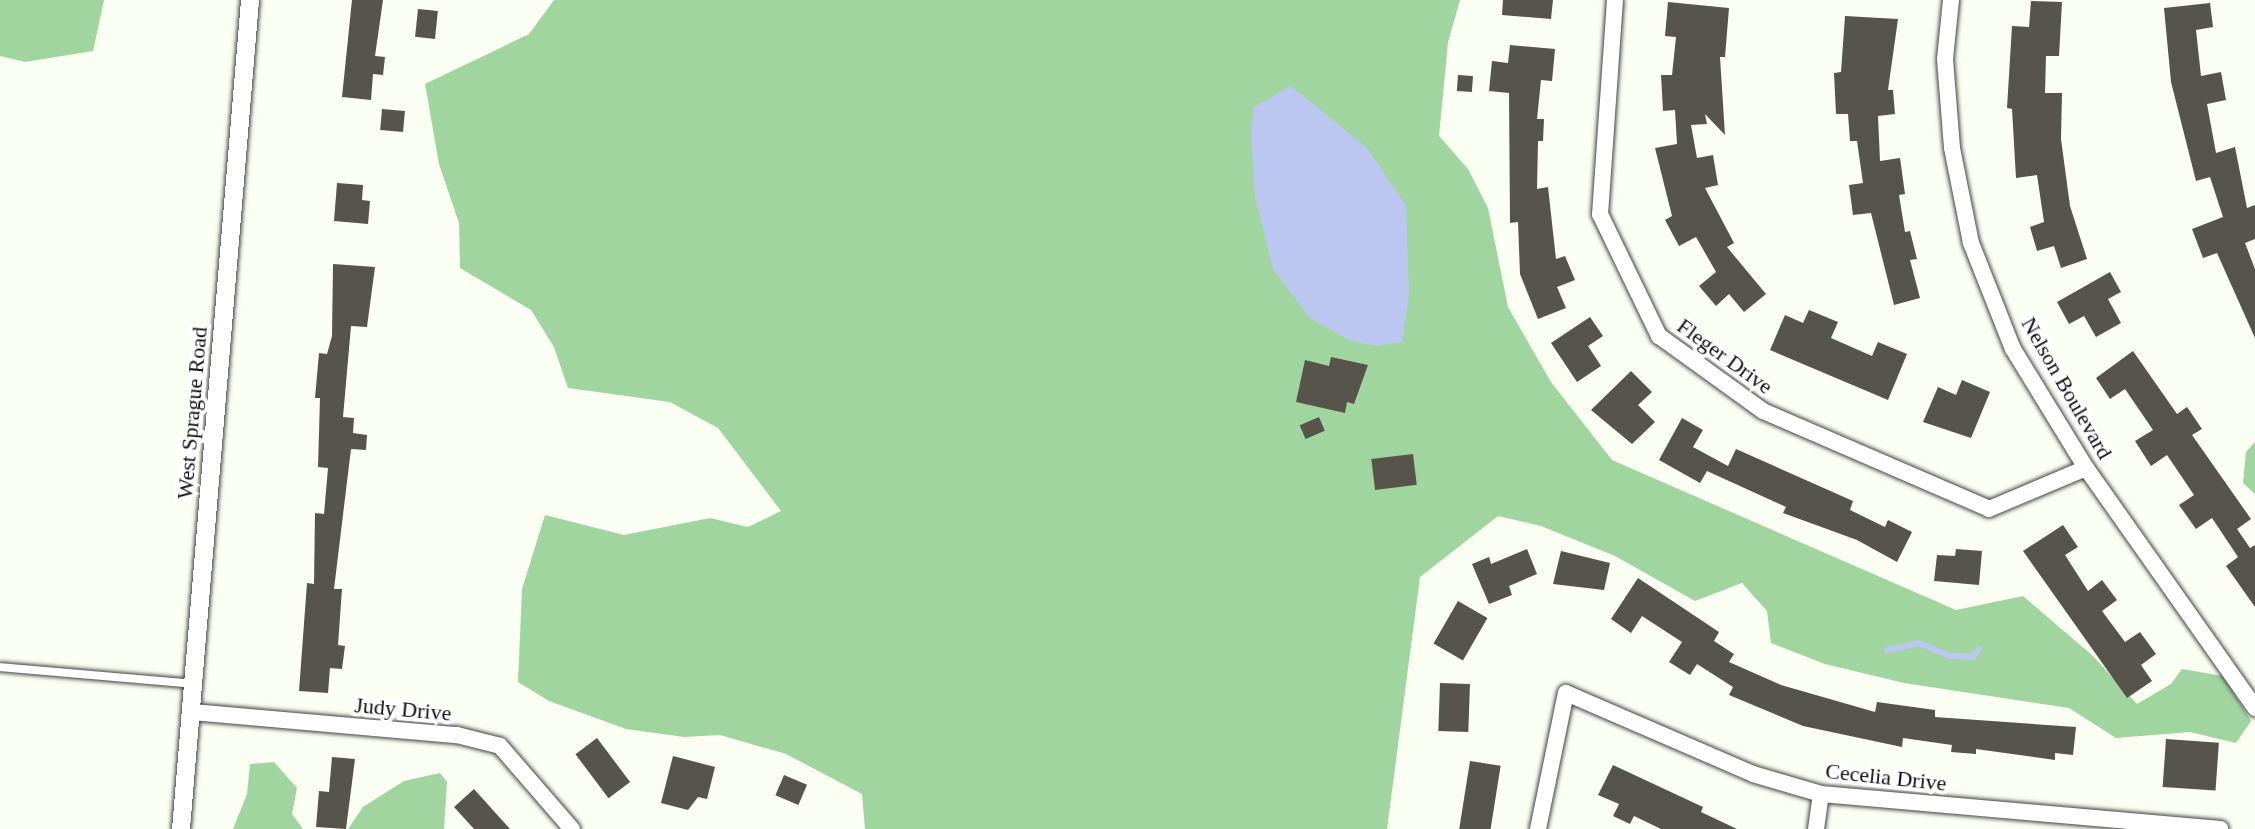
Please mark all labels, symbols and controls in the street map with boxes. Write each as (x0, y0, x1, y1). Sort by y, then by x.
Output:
street label: Fleger Drive (1672, 312, 1778, 400)
street label: Nelson Boulevard (2016, 312, 2118, 464)
street label: West Sprague Road (171, 326, 213, 500)
street label: Judy Drive (353, 692, 453, 726)
street label: Cecelia Drive (1824, 758, 1948, 796)

